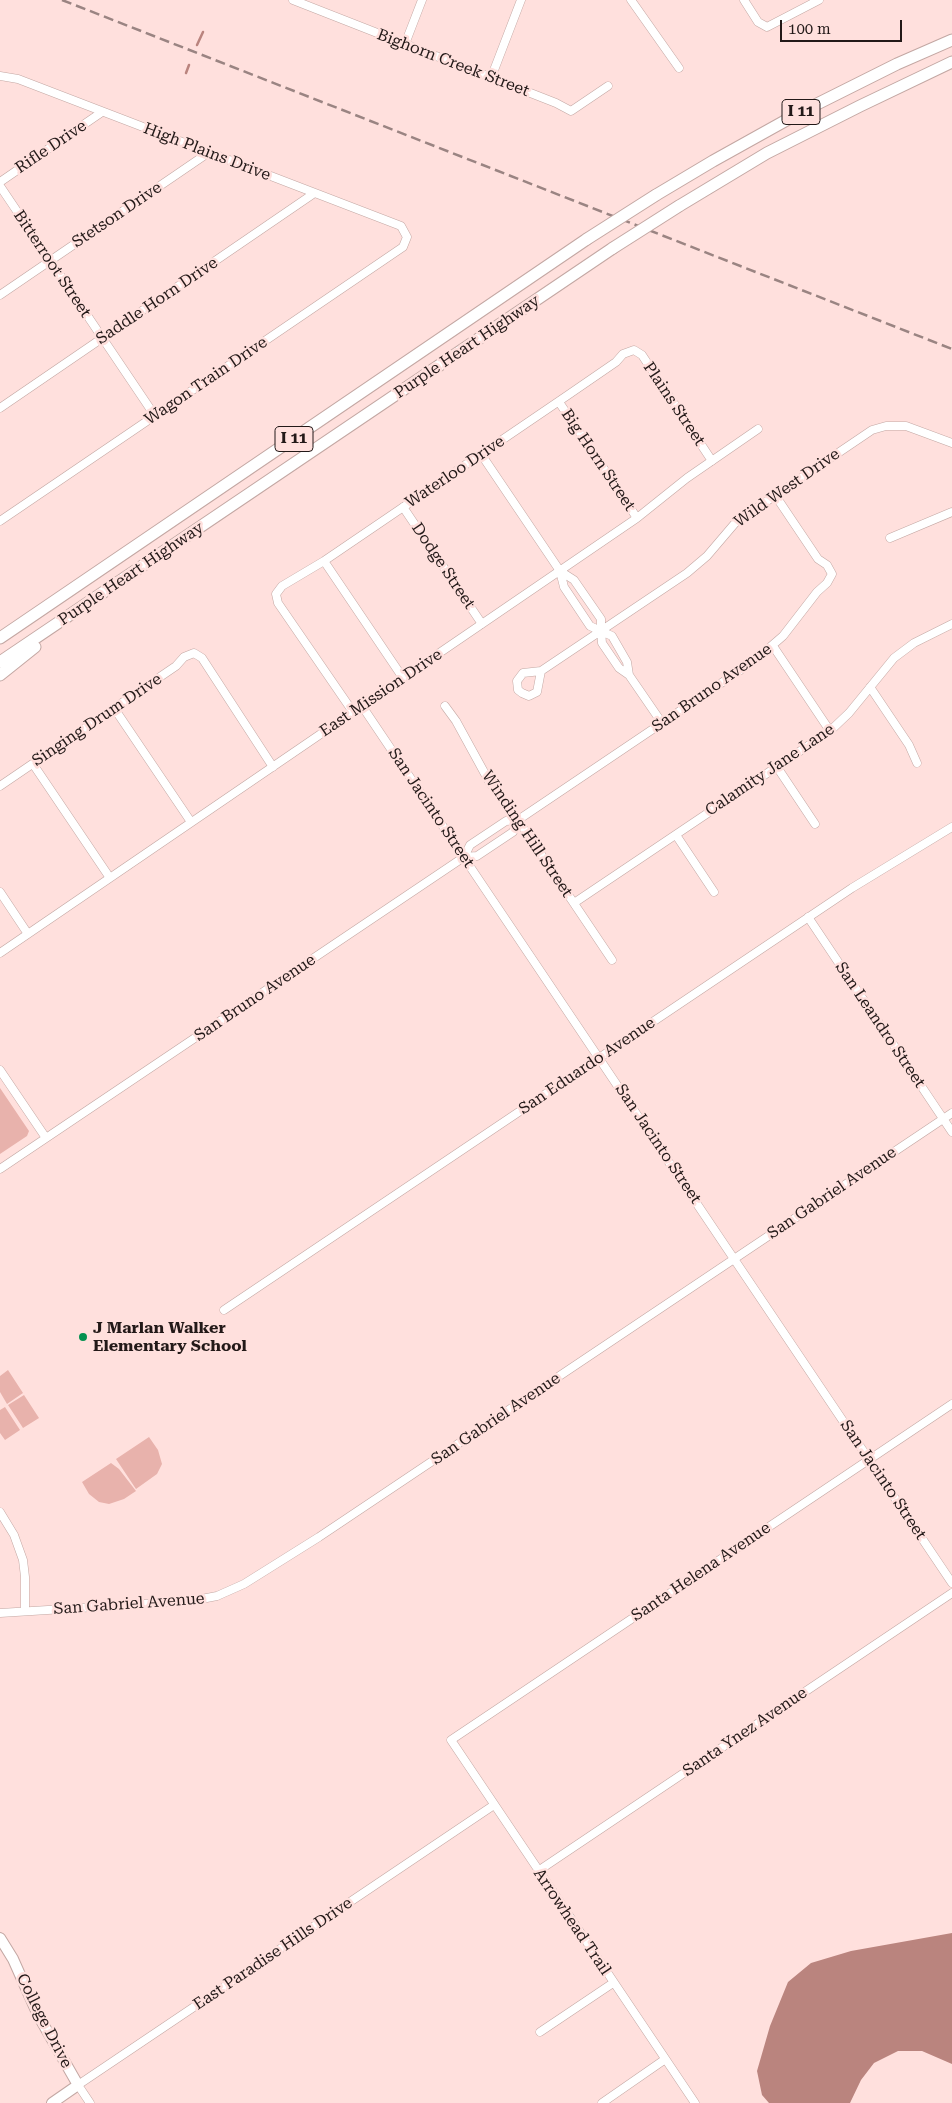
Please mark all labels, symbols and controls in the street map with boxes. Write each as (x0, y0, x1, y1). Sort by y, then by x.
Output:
scale bar (782, 10, 904, 42)
text: 100 m (788, 20, 831, 38)
street label: Bighorn Creek Street (374, 25, 532, 101)
road number: I 11 (782, 100, 820, 124)
street label: Rifle Drive (12, 116, 90, 178)
street label: High Plains Drive (141, 119, 273, 185)
street label: Stetson Drive (69, 178, 165, 252)
street label: Bitterroot Street (9, 207, 95, 321)
street label: Saddle Horn Drive (93, 253, 221, 349)
street label: Purple Heart Highway (391, 291, 543, 403)
street label: Wagon Train Drive (141, 333, 271, 429)
street label: Plains Street (639, 359, 709, 449)
street label: Big Horn Street (557, 405, 639, 515)
road number: I 11 (275, 426, 313, 452)
street label: Waterloo Drive (402, 432, 508, 512)
street label: Wild West Drive (731, 444, 843, 532)
street label: Purple Heart Highway (55, 518, 207, 630)
street label: Dodge Street (407, 519, 479, 613)
street label: San Bruno Avenue (648, 639, 776, 737)
street label: East Mission Drive (316, 645, 446, 741)
street label: Singing Drum Drive (28, 669, 166, 771)
street label: Calamity Jane Lane (702, 720, 838, 820)
street label: San Jacinto Street (384, 745, 478, 871)
street label: Winding Hill Street (477, 767, 577, 901)
street label: San Bruno Avenue (191, 950, 319, 1046)
street label: San Leandro Street (831, 959, 929, 1091)
street label: San Eduardo Avenue (515, 1013, 659, 1119)
street label: San Jacinto Street (611, 1081, 705, 1207)
street label: San Gabriel Avenue (764, 1143, 900, 1243)
place label: J Marlan Walker Elementary School (93, 1318, 247, 1356)
marker: J Marlan Walker Elementary School (77, 1331, 89, 1343)
street label: San Gabriel Avenue (428, 1369, 564, 1469)
street label: San Jacinto Street (836, 1417, 930, 1543)
street label: Santa Helena Avenue (628, 1518, 774, 1626)
street label: San Gabriel Avenue (53, 1589, 205, 1619)
street label: Santa Ynez Avenue (679, 1683, 811, 1781)
street label: Arrowhead Trail (529, 1865, 615, 1979)
street label: East Paradise Hills Drive (190, 1894, 356, 2014)
street label: College Drive (12, 1971, 76, 2071)

